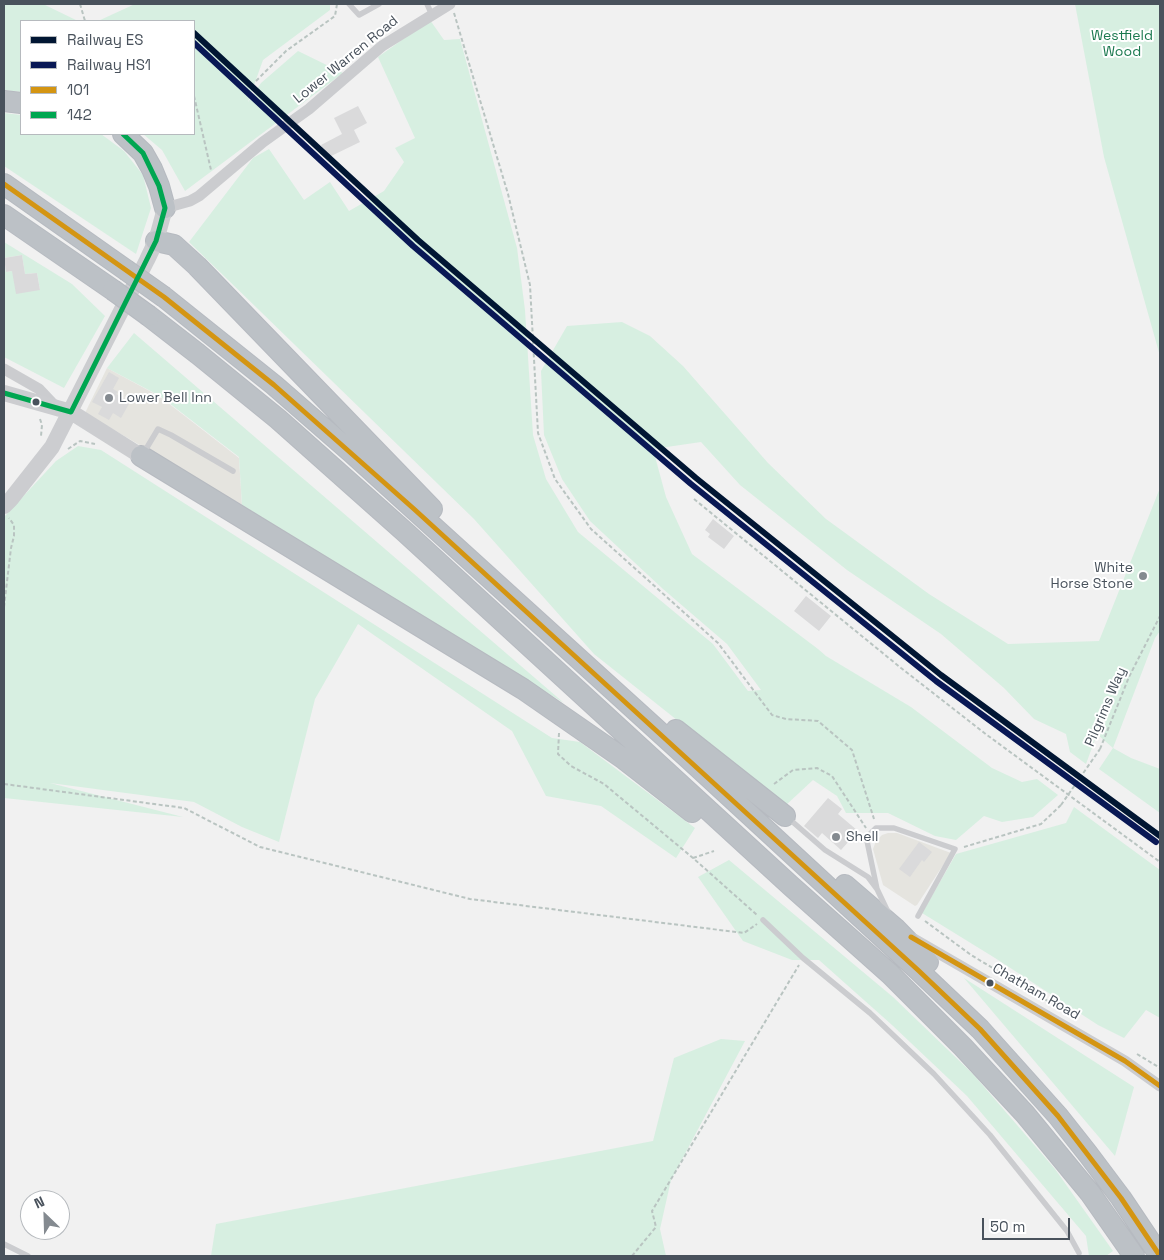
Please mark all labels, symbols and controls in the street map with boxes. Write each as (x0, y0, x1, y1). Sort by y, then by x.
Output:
street label: Lower Warren Road (290, 13, 402, 107)
legend (20, 20, 195, 135)
park label: Westfield Wood (1091, 28, 1153, 60)
text: Railway ES (67, 30, 143, 49)
text: Railway HS1 (67, 55, 151, 74)
text: 101 (67, 80, 89, 99)
text: 142 (67, 105, 92, 124)
place label: Lower Bell Inn (119, 390, 212, 406)
marker: Lower Bell Inn (103, 392, 115, 404)
unlabelled marker (31, 397, 41, 407)
place label: White Horse Stone (1050, 560, 1133, 592)
marker: White Horse Stone (1137, 570, 1149, 582)
street label: Pilgrims Way (1082, 665, 1130, 749)
place label: Shell (846, 829, 878, 845)
marker: Shell (830, 831, 842, 843)
street label: Chatham Road (989, 960, 1083, 1024)
unlabelled marker (985, 978, 995, 988)
north arrow (20, 1190, 70, 1240)
text: N (31, 1192, 47, 1212)
scale bar (984, 1208, 1072, 1240)
text: 50 m (990, 1217, 1025, 1236)

